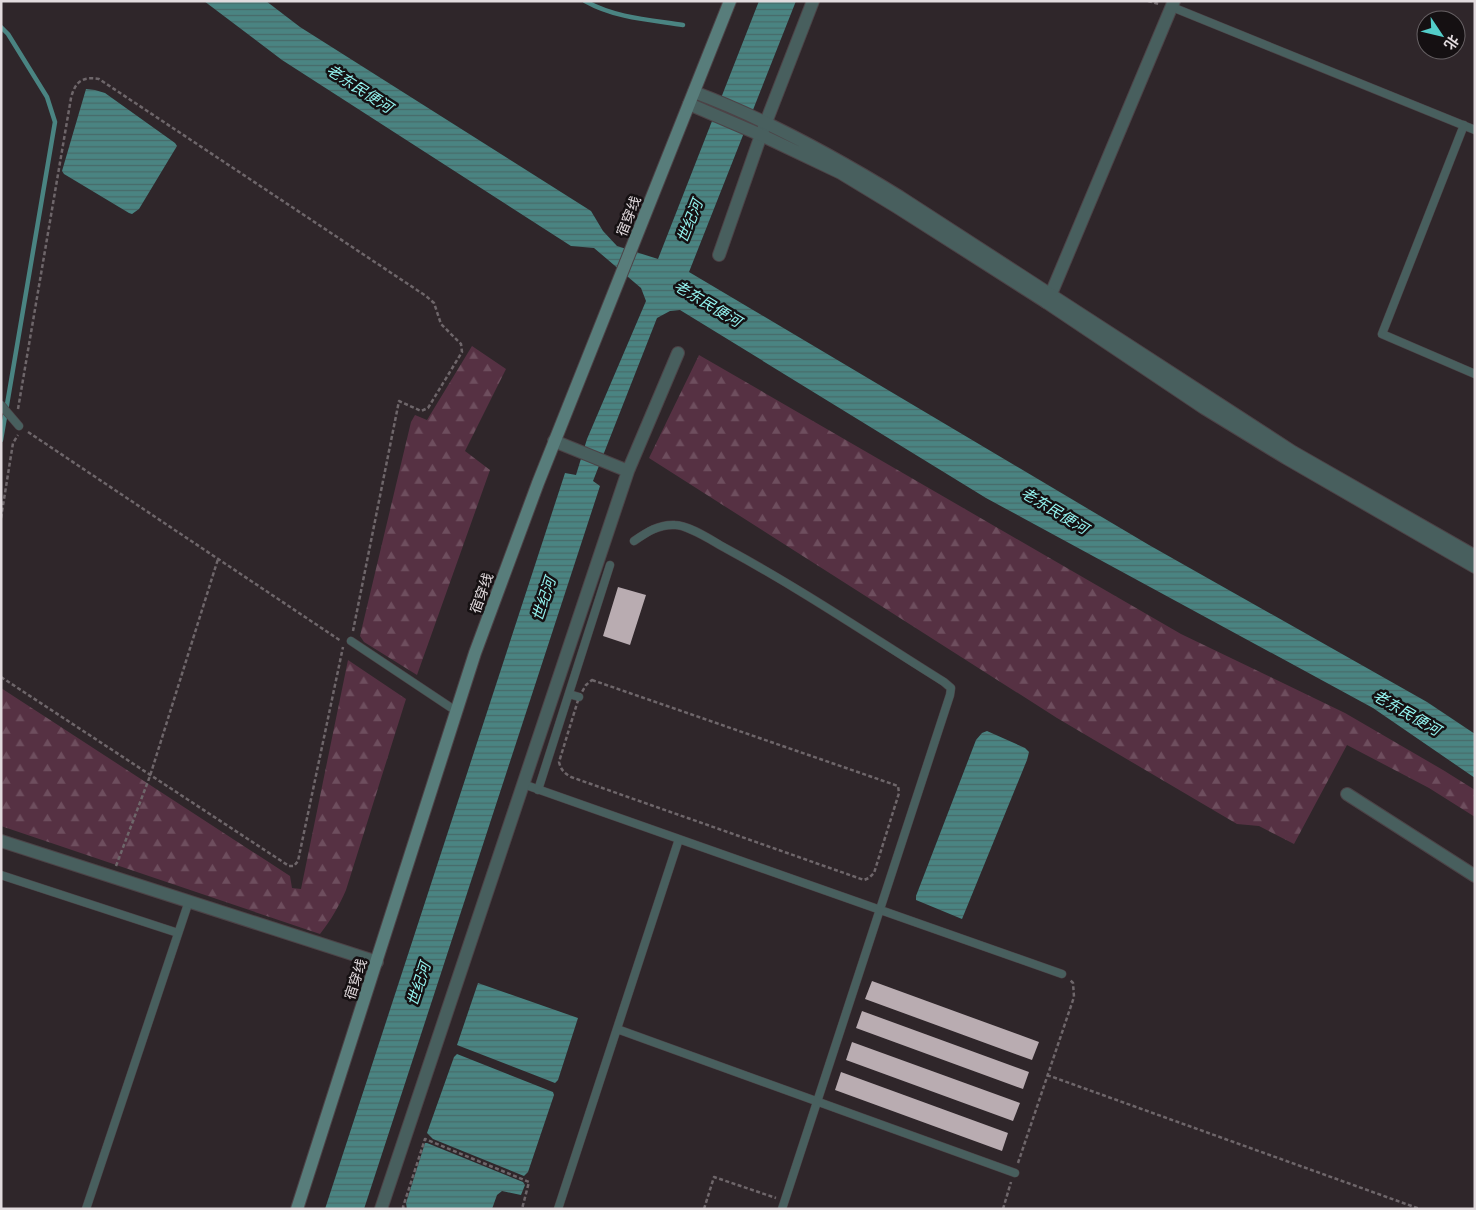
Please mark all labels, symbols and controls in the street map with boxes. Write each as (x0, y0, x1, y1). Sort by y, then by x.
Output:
north arrow (1416, 10, 1466, 60)
text: 北 (1441, 32, 1463, 53)
water label: 老东民便河 (324, 60, 399, 118)
street label: 宿穿线 (612, 193, 644, 239)
water label: 世纪河 (672, 194, 707, 245)
water label: 老东民便河 (671, 276, 747, 332)
water label: 老东民便河 (1018, 483, 1094, 539)
street label: 宿穿线 (466, 570, 496, 616)
water label: 世纪河 (527, 572, 559, 623)
water label: 老东民便河 (1370, 685, 1447, 740)
street label: 宿穿线 (340, 956, 370, 1002)
water label: 世纪河 (402, 957, 434, 1008)

